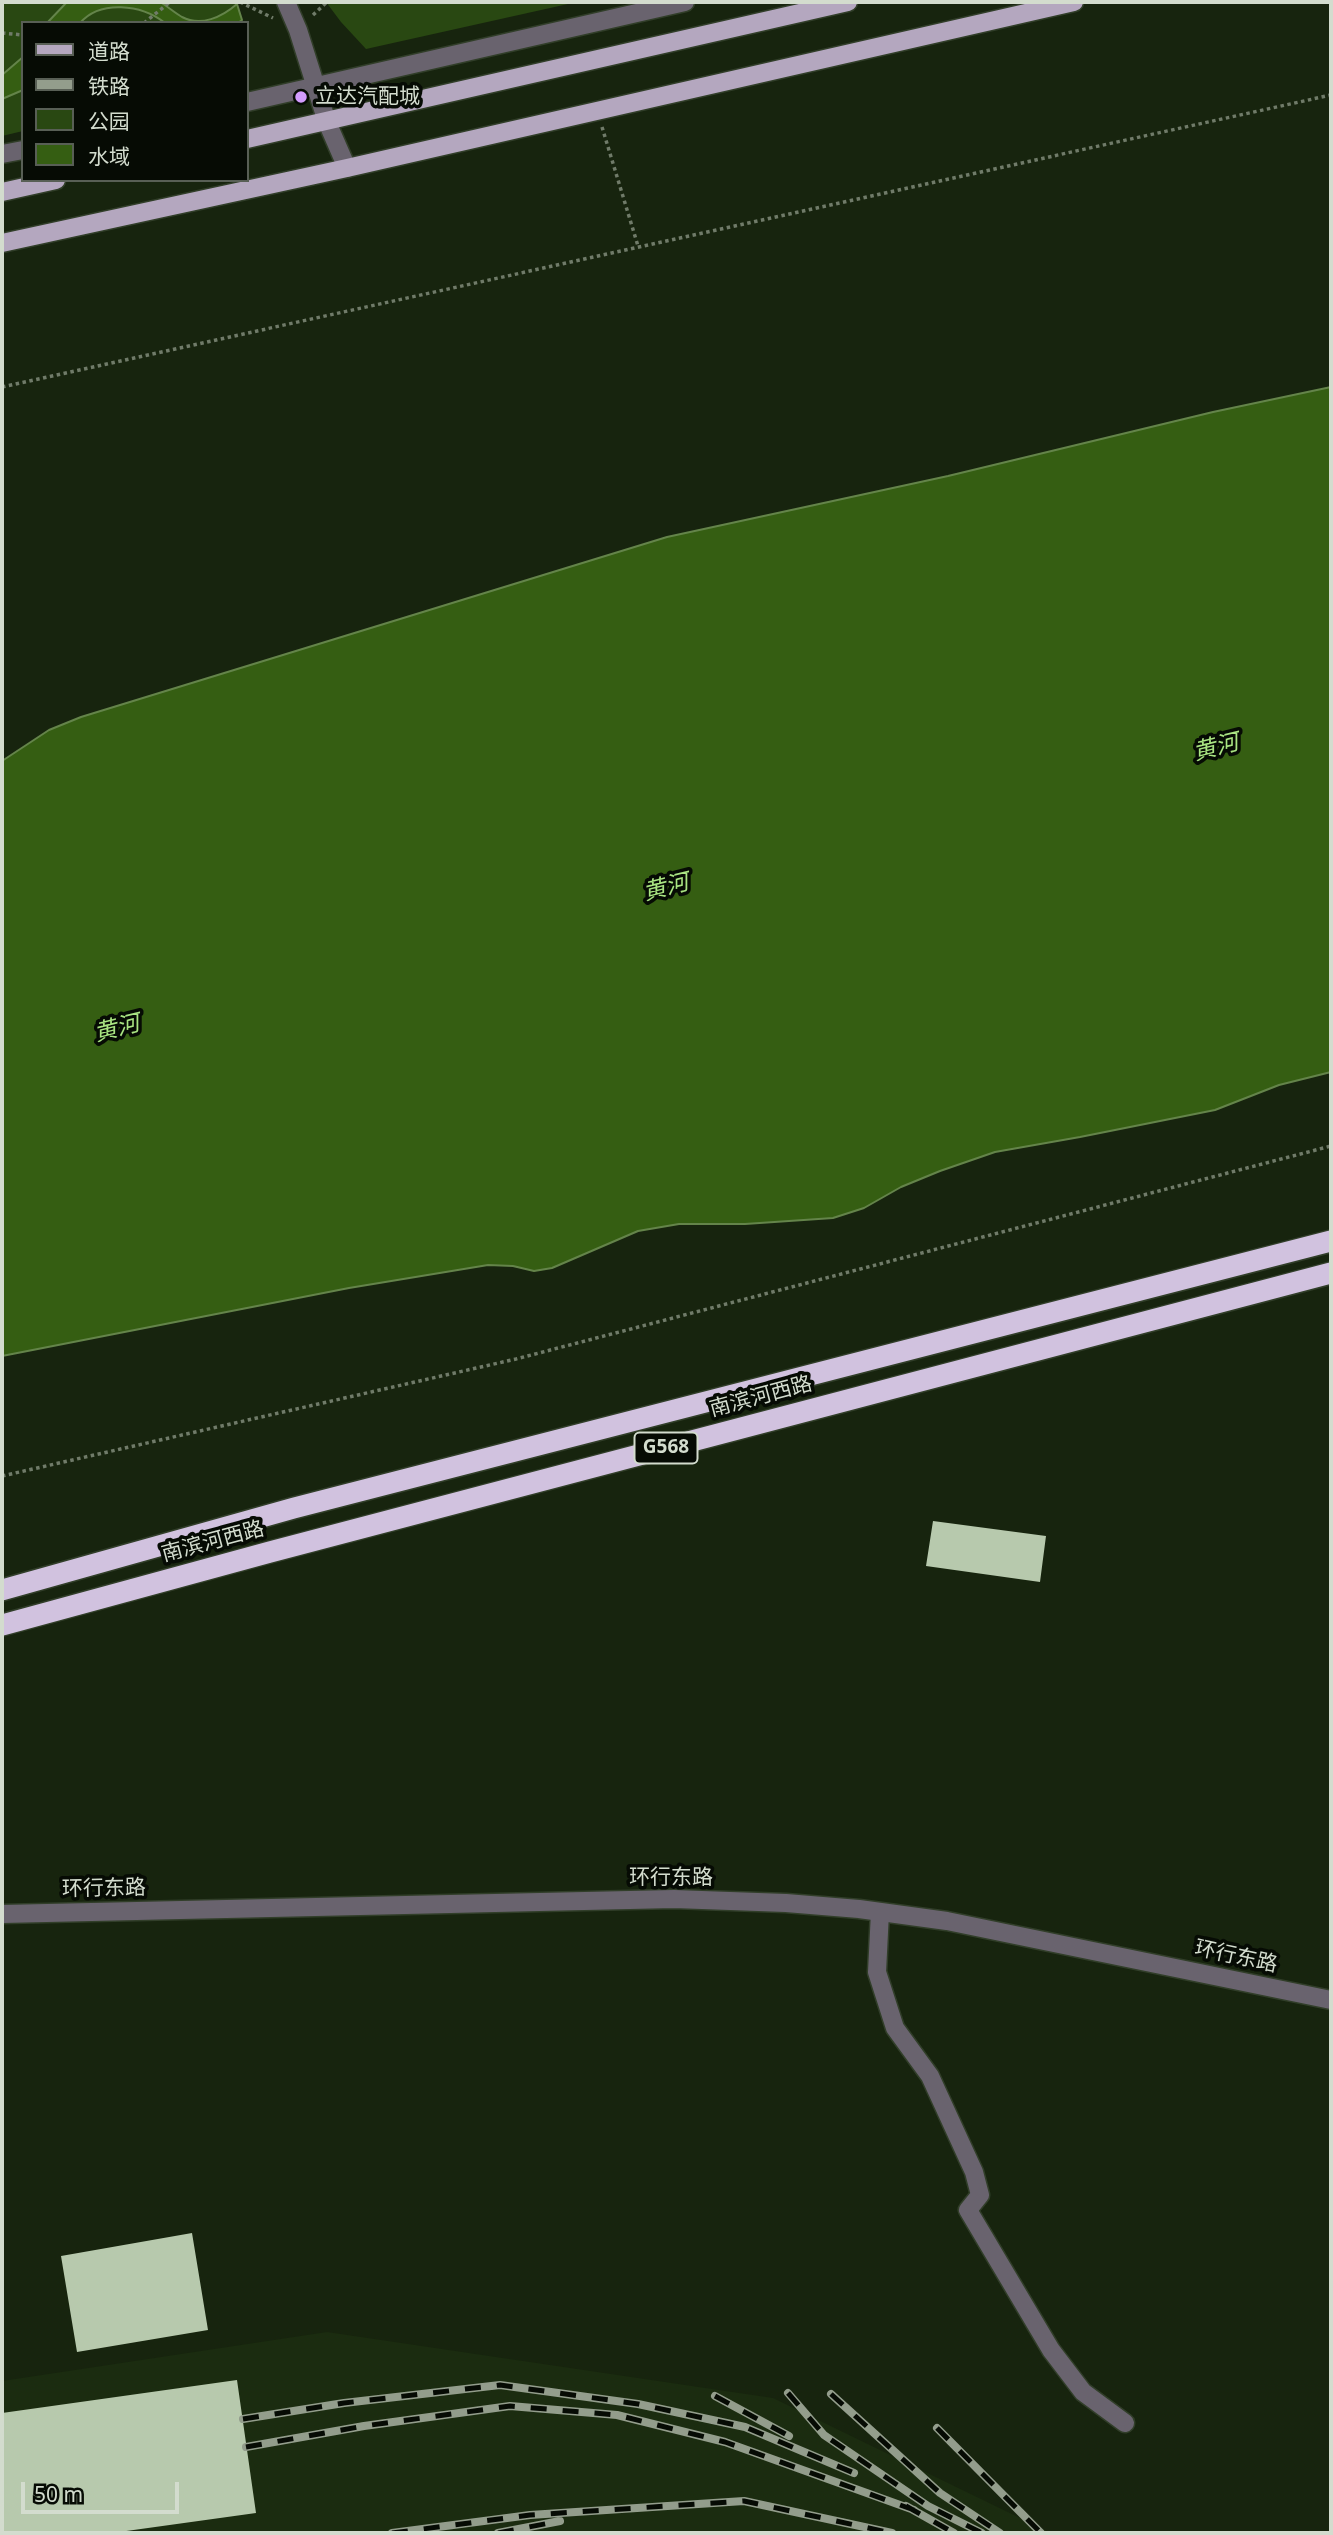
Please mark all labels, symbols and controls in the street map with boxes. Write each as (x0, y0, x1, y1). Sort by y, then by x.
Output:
legend (21, 21, 248, 182)
text: 道路 (88, 37, 130, 65)
text: 铁路 (88, 72, 130, 100)
place label: 立达汽配城 (315, 84, 420, 110)
marker: 立达汽配城 (293, 89, 309, 105)
text: 公园 (88, 107, 130, 135)
text: 水域 (88, 142, 130, 170)
water label: 黄河 (1190, 729, 1242, 767)
water label: 黄河 (640, 869, 692, 907)
water label: 黄河 (91, 1010, 143, 1048)
street label: 南滨河西路 (707, 1371, 815, 1423)
road number: G568 (634, 1432, 698, 1464)
street label: 南滨河西路 (159, 1516, 267, 1568)
street label: 环行东路 (629, 1865, 713, 1891)
street label: 环行东路 (62, 1876, 146, 1902)
street label: 环行东路 (1192, 1936, 1280, 1978)
scale bar (24, 2468, 182, 2512)
text: 50 m (34, 2480, 83, 2508)

